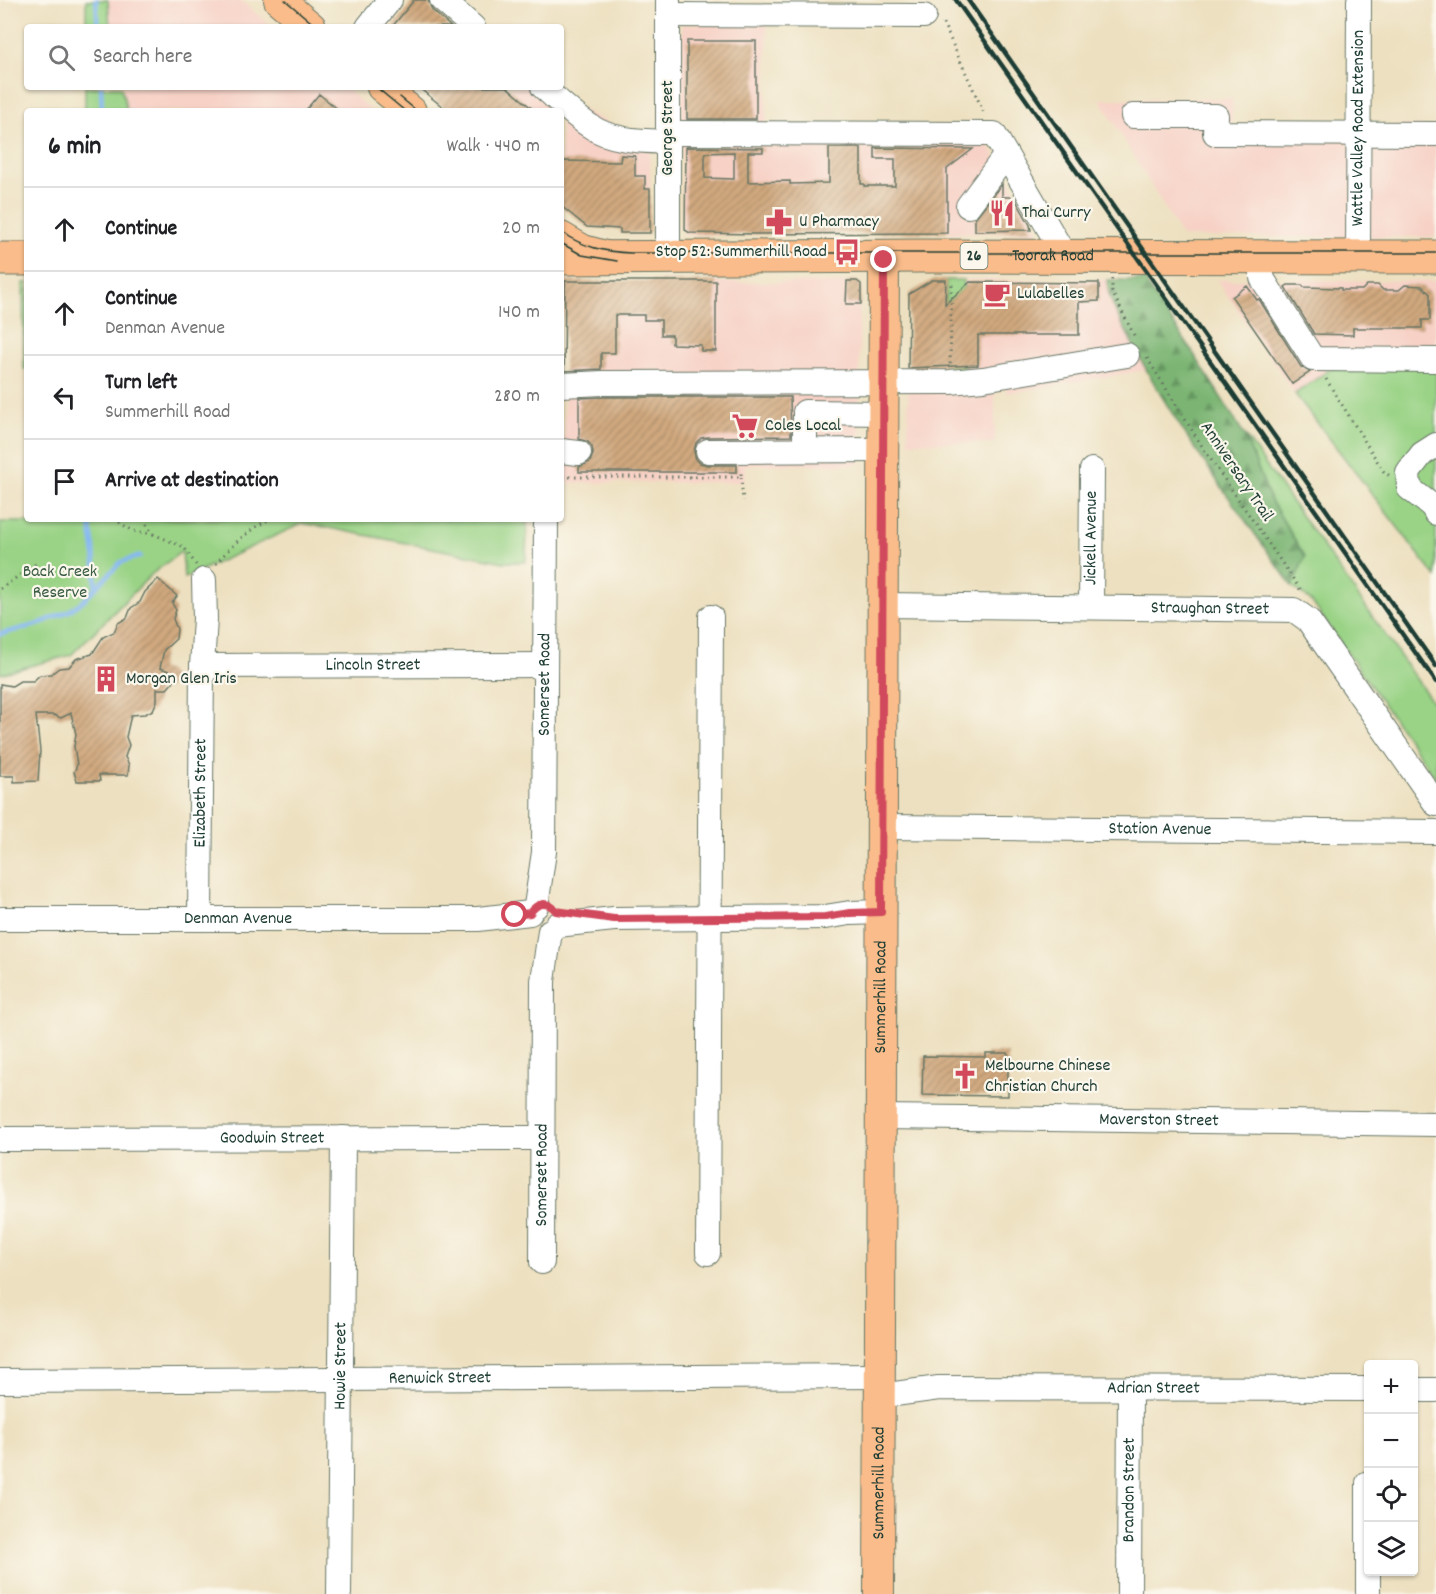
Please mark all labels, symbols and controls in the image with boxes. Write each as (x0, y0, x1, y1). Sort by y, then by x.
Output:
search box (24, 24, 564, 90)
street label: Wattle Valley Road Extension (1346, 30, 1371, 226)
icon: search (45, 41, 78, 74)
text: Search here (93, 42, 192, 73)
street label: George Street (656, 80, 681, 176)
text: 6 min (48, 129, 101, 166)
text: Walk · 440 m (447, 133, 540, 161)
restaurant icon: Thai Curry (987, 198, 1017, 228)
place label: Thai Curry (1022, 201, 1091, 226)
pharmacy icon: U Pharmacy (764, 207, 794, 237)
place label: U Pharmacy (799, 210, 879, 235)
icon: ahead (48, 213, 81, 246)
text: Continue (105, 214, 177, 245)
text: 20 m (502, 215, 540, 243)
bus stop icon: Stop 52: Summerhill Road (832, 237, 862, 267)
place label: Stop 52: Summerhill Road (656, 240, 827, 265)
road number: 26 (960, 243, 988, 269)
street label: Toorak Road (1012, 244, 1094, 269)
route end (870, 246, 896, 272)
cafe icon: Lulabelles (982, 279, 1012, 309)
place label: Lulabelles (1017, 282, 1085, 307)
text: Continue (105, 284, 177, 315)
icon: ahead (48, 297, 81, 330)
text: 140 m (498, 299, 540, 327)
text: Denman Avenue (105, 315, 225, 343)
text: Turn left (105, 368, 177, 399)
icon: left (48, 381, 81, 414)
text: 280 m (494, 383, 540, 411)
text: Summerhill Road (105, 399, 230, 427)
supermarket icon: Coles Local (730, 411, 760, 441)
place label: Coles Local (765, 414, 842, 439)
street label: Anniversary Trail (1193, 417, 1279, 528)
icon: arrive (48, 465, 81, 498)
text: Arrive at destination (105, 466, 279, 497)
street label: Jickell Avenue (1079, 491, 1104, 585)
park label: Back Creek Reserve (23, 560, 97, 606)
street label: Straughan Street (1151, 596, 1270, 622)
street label: Somerset Road (532, 633, 558, 736)
street label: Lincoln Street (326, 653, 421, 678)
building icon: Morgan Glen Iris (91, 664, 121, 694)
place label: Morgan Glen Iris (126, 667, 237, 692)
street label: Elizabeth Street (188, 738, 214, 848)
street label: Station Avenue (1108, 817, 1212, 842)
route start (501, 901, 527, 927)
street label: Denman Avenue (184, 907, 292, 932)
street label: Summerhill Road (869, 940, 894, 1054)
place label: Melbourne Chinese Christian Church (985, 1054, 1111, 1100)
church icon: Melbourne Chinese Christian Church (950, 1061, 980, 1091)
street label: Maverston Street (1099, 1107, 1219, 1134)
street label: Somerset Road (530, 1123, 555, 1227)
street label: Goodwin Street (220, 1126, 325, 1151)
street label: Howie Street (328, 1322, 354, 1410)
map controls (1364, 1360, 1418, 1576)
button: + (1364, 1360, 1418, 1414)
street label: Renwick Street (389, 1366, 492, 1391)
street label: Adrian Street (1107, 1376, 1200, 1401)
button: − (1364, 1414, 1418, 1468)
street label: Summerhill Road (867, 1426, 892, 1540)
street label: Brandon Street (1117, 1437, 1142, 1542)
button: locate (1364, 1468, 1418, 1522)
button: layers (1364, 1522, 1418, 1576)

